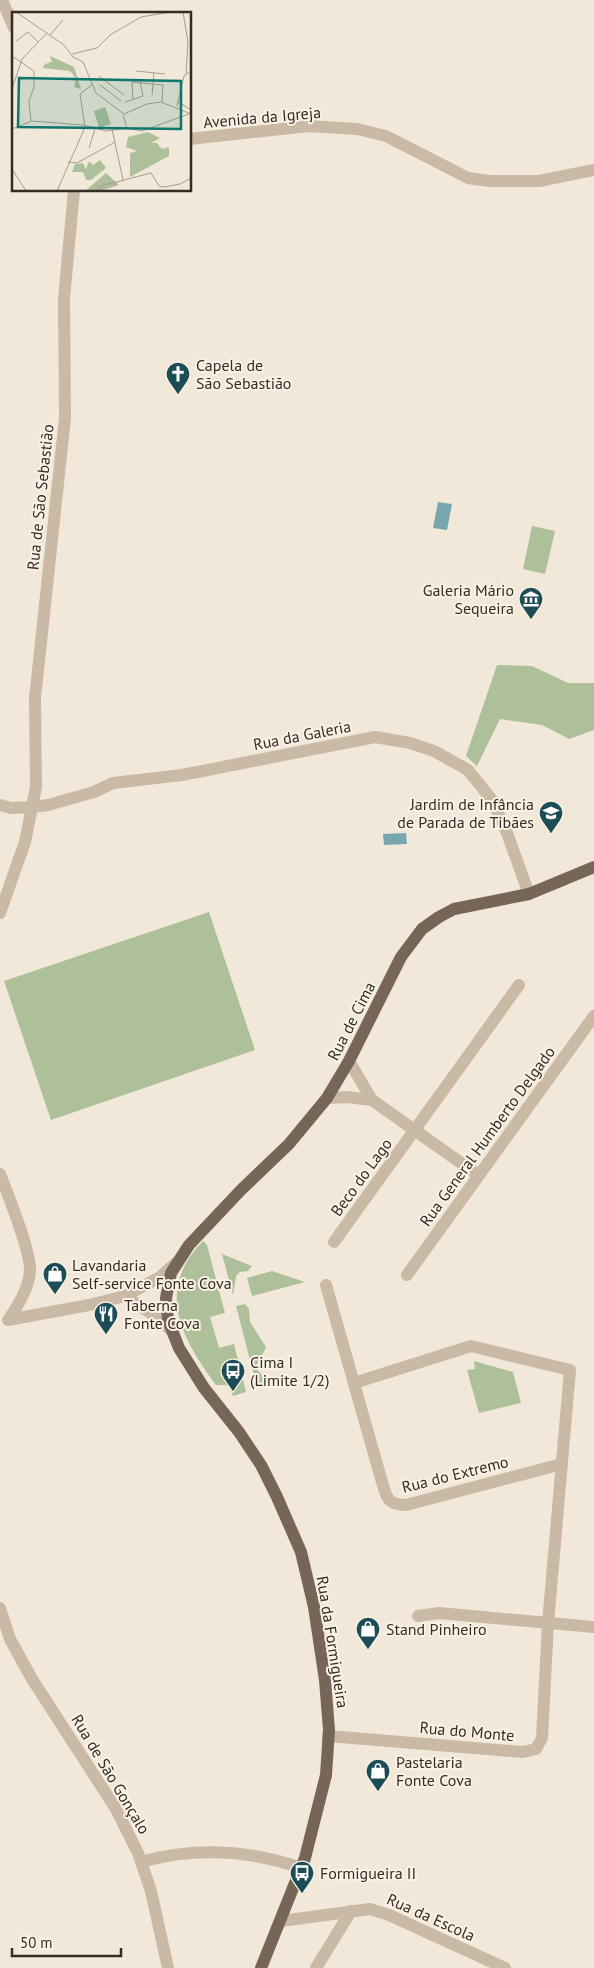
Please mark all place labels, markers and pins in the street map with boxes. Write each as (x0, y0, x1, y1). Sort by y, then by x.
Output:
place label: Capela de São Sebastião (196, 355, 291, 393)
church icon: Capela de São Sebastião (165, 361, 191, 395)
place label: Galeria Mário Sequeira (423, 580, 514, 618)
museum icon: Galeria Mário Sequeira (518, 586, 544, 620)
place label: Jardim de Infância de Parada de Tibães (397, 794, 534, 832)
school or university icon: Jardim de Infância de Parada de Tibães (538, 800, 564, 834)
place label: Lavandaria Self-service Fonte Cova (72, 1255, 232, 1293)
shop icon: Lavandaria Self-service Fonte Cova (42, 1261, 68, 1295)
place label: Taberna Fonte Cova (124, 1295, 200, 1333)
restaurant icon: Taberna Fonte Cova (93, 1301, 119, 1335)
place label: Cima I (Limite 1/2) (250, 1352, 330, 1390)
bus stop icon: Cima I (Limite 1/2) (220, 1358, 246, 1392)
shop icon: Stand Pinheiro (355, 1616, 381, 1650)
place label: Stand Pinheiro (386, 1619, 487, 1639)
place label: Pastelaria Fonte Cova (396, 1752, 472, 1790)
shop icon: Pastelaria Fonte Cova (365, 1758, 391, 1792)
bus stop icon: Formigueira II (289, 1860, 315, 1894)
place label: Formigueira II (320, 1863, 416, 1883)

